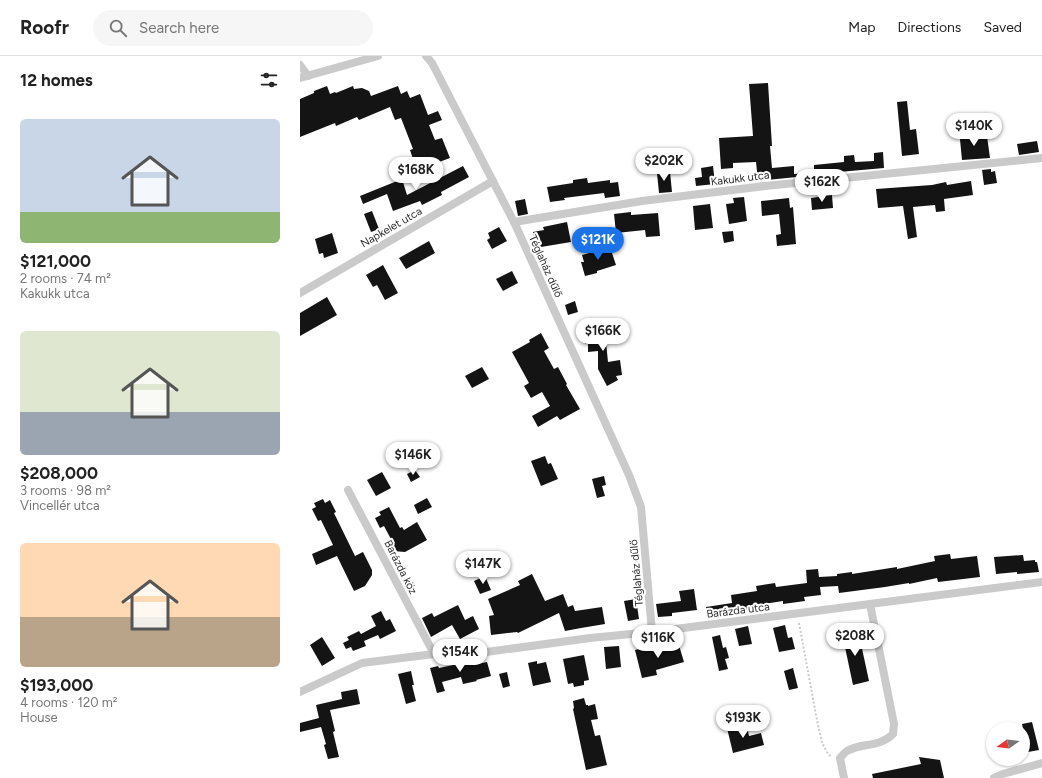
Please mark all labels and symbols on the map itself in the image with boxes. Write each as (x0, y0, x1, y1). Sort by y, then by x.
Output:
pin: $140K (946, 113, 1002, 147)
pin: $202K (636, 148, 692, 182)
pin: $168K (388, 157, 444, 191)
street label: Kakukk utca (710, 168, 770, 189)
pin: $162K (794, 169, 850, 203)
street label: Napkelet utca (358, 205, 424, 250)
pin: $121K (570, 227, 626, 261)
street label: Téglaház dűlő (526, 233, 565, 300)
pin: $166K (575, 318, 631, 352)
pin: $146K (385, 442, 441, 476)
street label: Barázda köz (381, 538, 420, 596)
street label: Téglaház dűlő (627, 539, 646, 607)
pin: $147K (455, 551, 511, 585)
street label: Barázda utca (706, 600, 770, 621)
pin: $208K (827, 623, 883, 657)
pin: $116K (630, 625, 686, 659)
pin: $154K (432, 639, 488, 673)
pin: $193K (715, 705, 771, 739)
north arrow (986, 722, 1030, 766)

